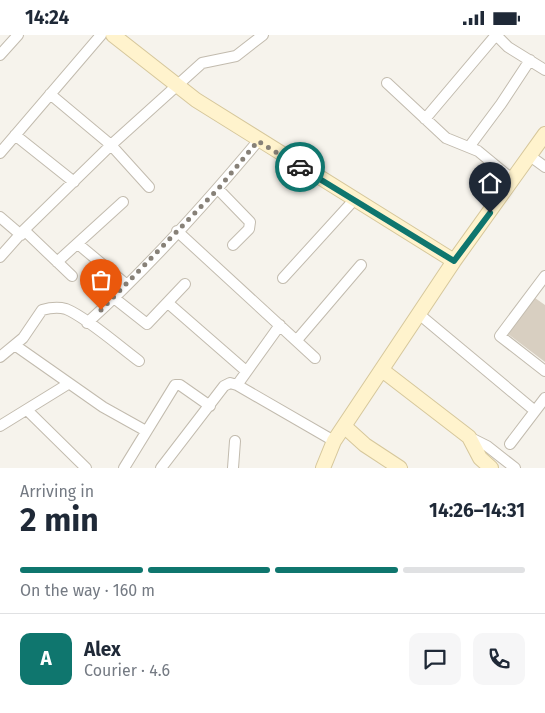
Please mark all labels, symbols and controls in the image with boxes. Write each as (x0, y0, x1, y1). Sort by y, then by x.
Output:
text: 14:24 (25, 6, 69, 29)
courier (275, 142, 325, 192)
icon: car (286, 153, 314, 181)
pin (469, 162, 511, 213)
icon: home (476, 169, 504, 197)
pin (80, 259, 122, 310)
icon: bag (87, 266, 115, 294)
text: Arriving in (20, 482, 94, 501)
text: 14:26–14:31 (429, 499, 525, 522)
text: 2 min (20, 501, 99, 539)
text: On the way · 160 m (20, 581, 155, 600)
button: chat (409, 633, 461, 685)
button: phone (473, 633, 525, 685)
text: Alex (84, 638, 121, 661)
text: A (40, 647, 52, 670)
text: Courier · 4.6 (84, 661, 170, 680)

